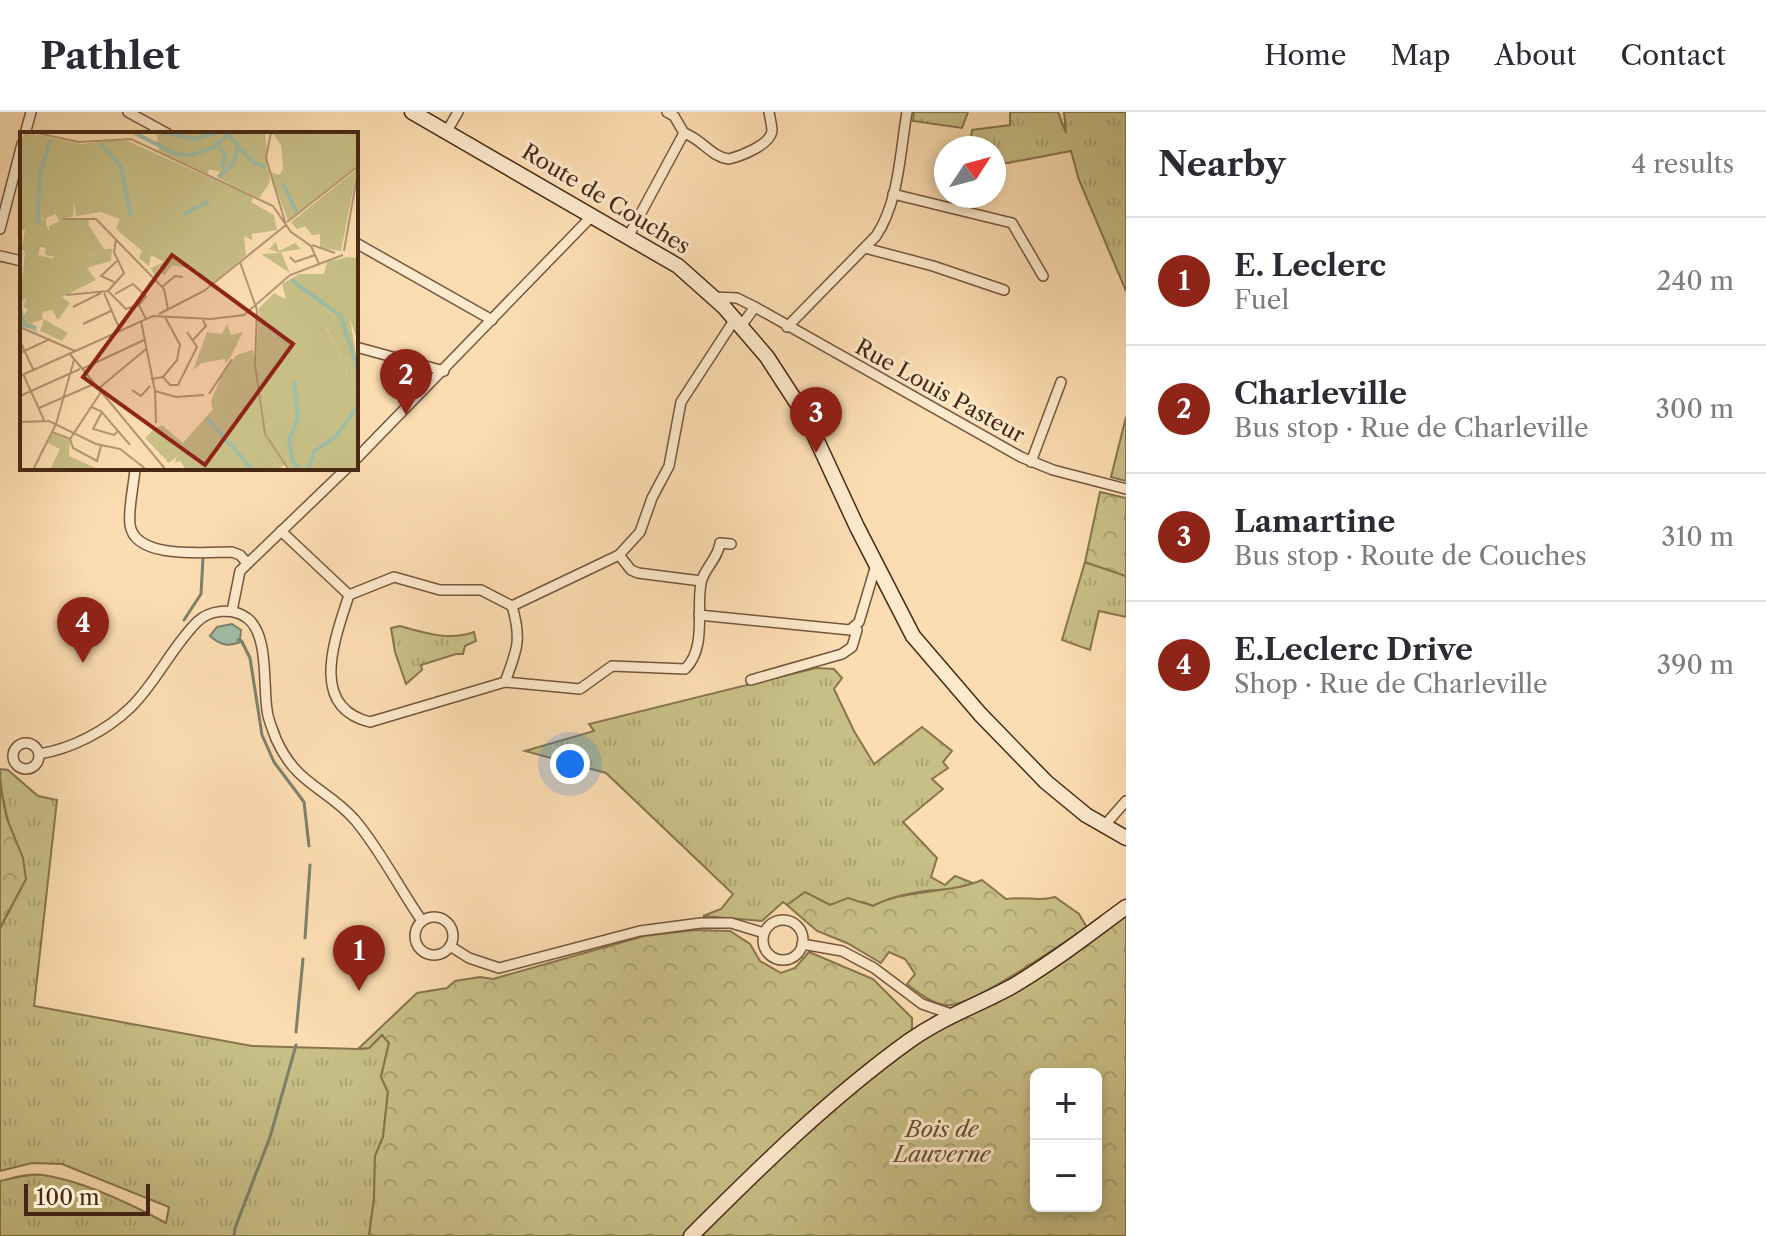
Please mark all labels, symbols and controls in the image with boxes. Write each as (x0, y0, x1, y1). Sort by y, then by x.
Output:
text: Pathlet (40, 32, 180, 79)
text: Home (1264, 38, 1346, 72)
text: Map (1390, 38, 1450, 72)
text: About (1494, 38, 1576, 72)
text: Contact (1620, 38, 1726, 72)
inset map (20, 132, 358, 470)
north arrow (934, 136, 1006, 208)
street label: Route de Couches (517, 138, 695, 260)
text: Nearby (1158, 143, 1286, 185)
text: 4 results (1631, 148, 1734, 180)
text: E. Leclerc (1234, 247, 1386, 284)
text: 1 (1178, 265, 1190, 297)
text: 240 m (1656, 265, 1734, 297)
text: Fuel (1234, 284, 1289, 316)
street label: Rue Louis Pasteur (851, 333, 1029, 449)
pin: 2 (380, 349, 432, 415)
text: Charleville (1234, 375, 1407, 412)
pin: 3 (790, 387, 842, 453)
text: 2 (1176, 393, 1192, 425)
text: 300 m (1656, 393, 1734, 425)
text: Bus stop · Rue de Charleville (1234, 412, 1589, 444)
text: Lamartine (1234, 503, 1395, 540)
text: 3 (1177, 521, 1191, 553)
text: 310 m (1661, 521, 1734, 553)
text: Bus stop · Route de Couches (1234, 540, 1587, 572)
pin: 4 (57, 597, 109, 663)
text: E.Leclerc Drive (1234, 631, 1473, 668)
text: 4 (1176, 649, 1192, 681)
text: 390 m (1657, 649, 1734, 681)
text: Shop · Rue de Charleville (1234, 668, 1548, 700)
your location (550, 744, 590, 784)
pin: 1 (333, 925, 385, 991)
map controls (1030, 1068, 1102, 1212)
button: + (1030, 1068, 1102, 1140)
park label: Bois de Lauverne (892, 1116, 992, 1168)
button: − (1030, 1140, 1102, 1212)
scale bar (24, 1180, 150, 1216)
text: 100 m (36, 1184, 99, 1211)

